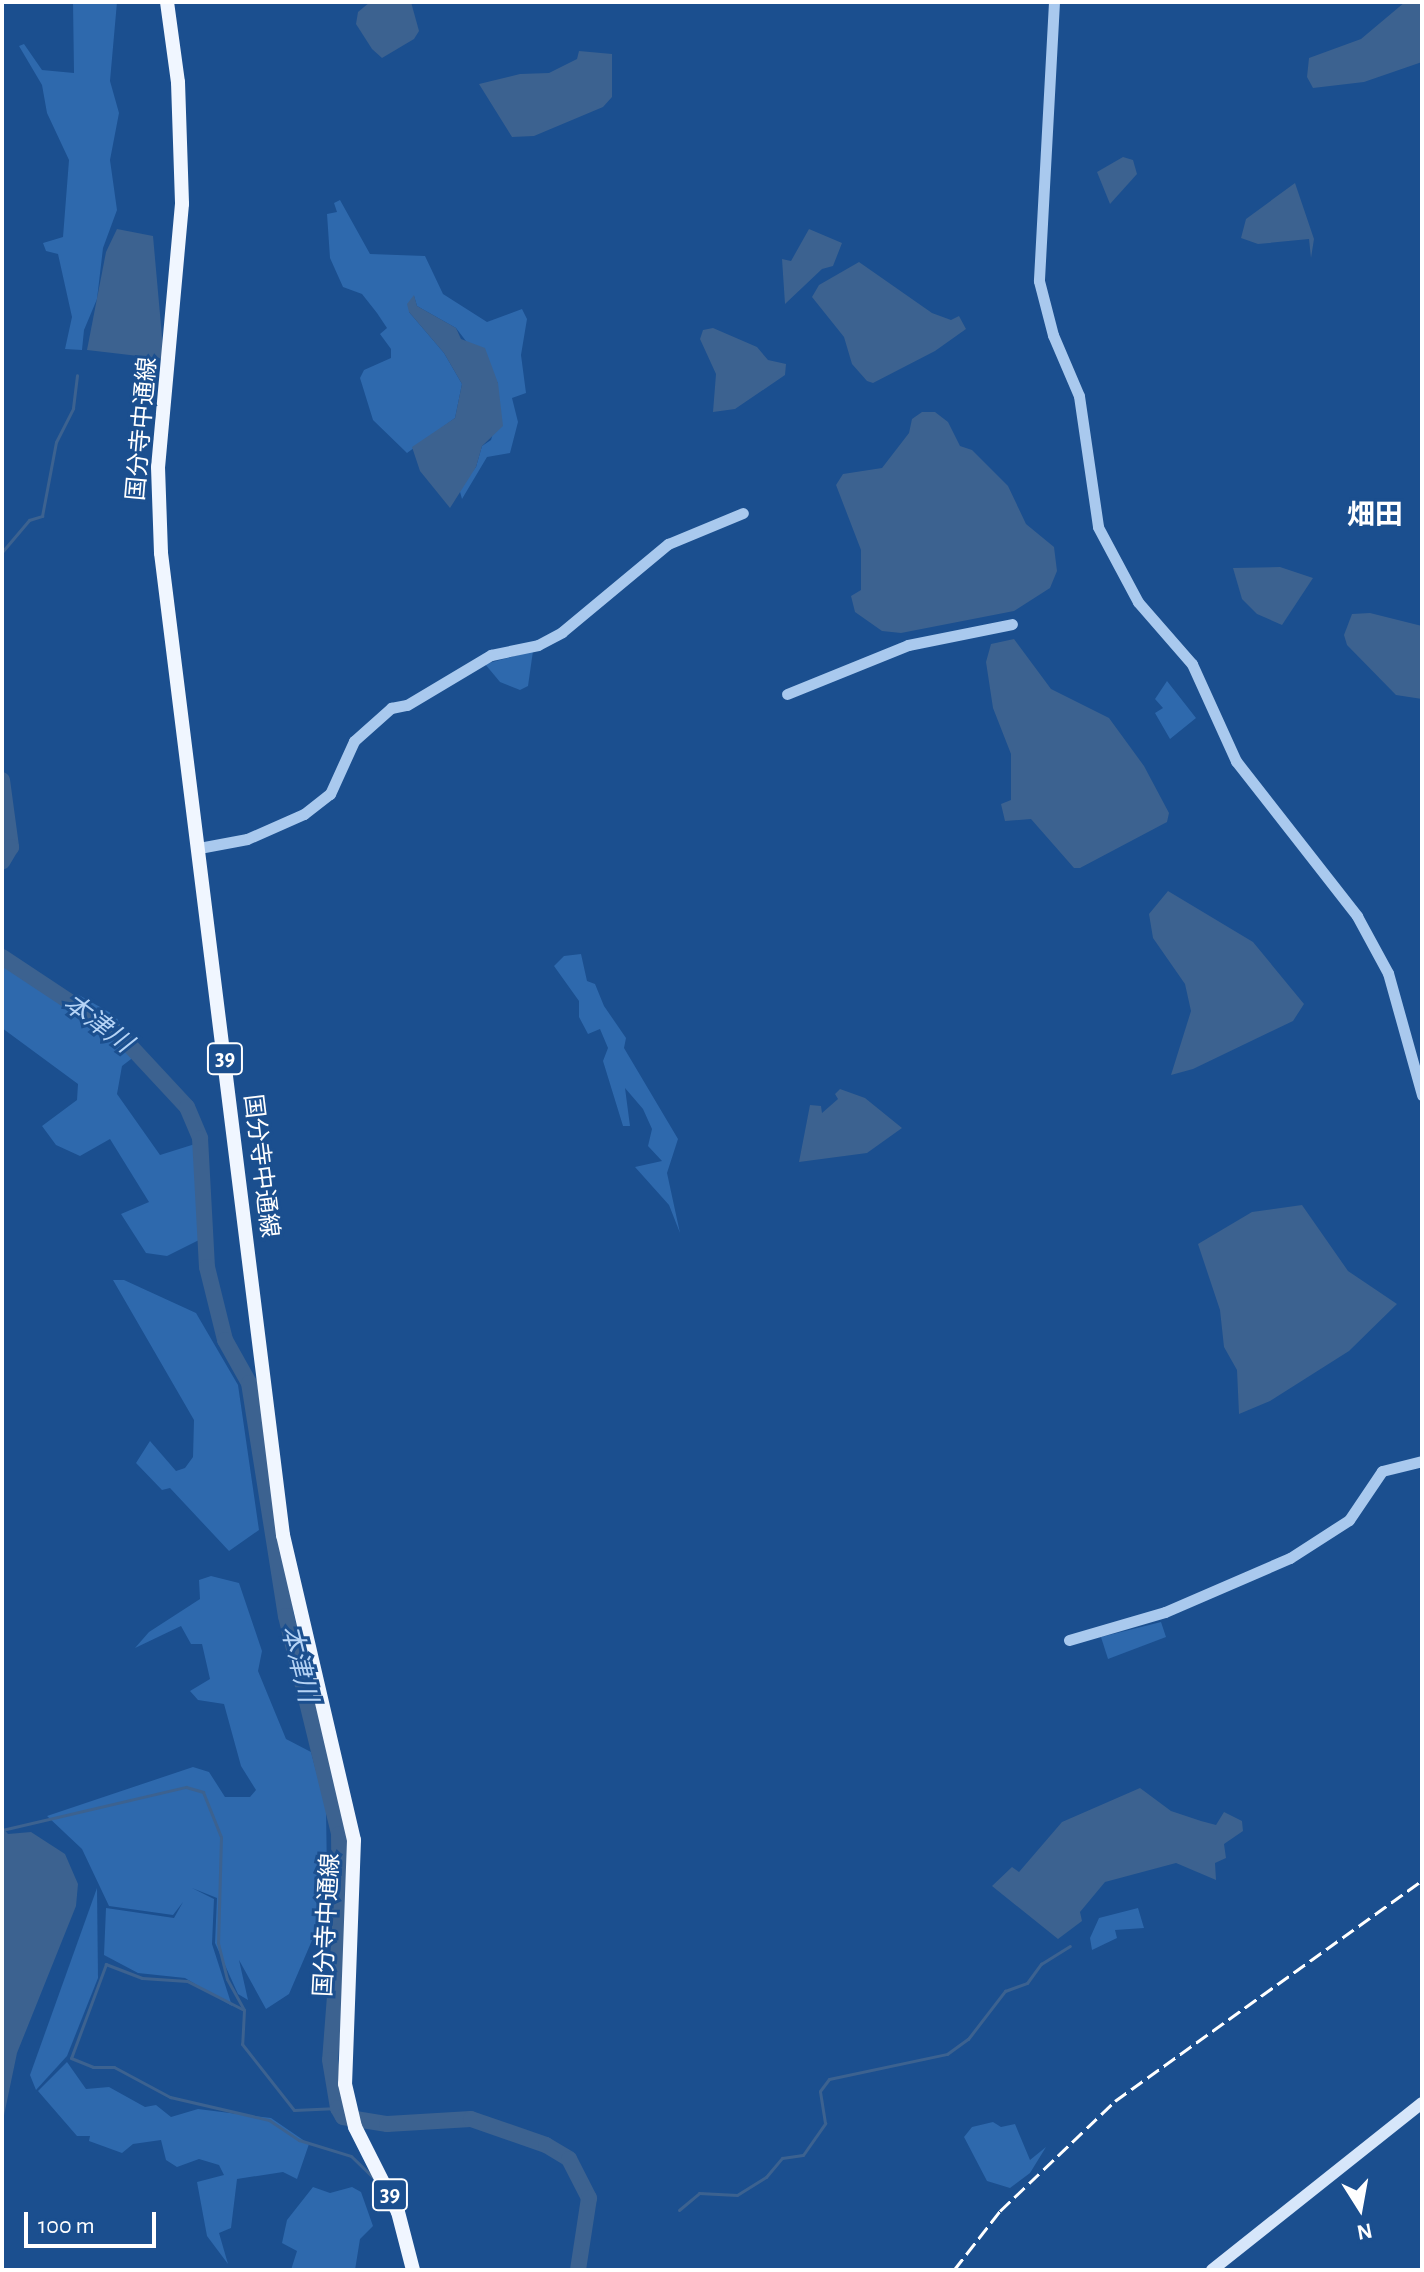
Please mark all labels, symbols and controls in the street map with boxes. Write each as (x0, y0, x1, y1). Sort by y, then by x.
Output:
street label: 国分寺中通線 (122, 356, 164, 502)
district label: 畑田 (1347, 499, 1403, 533)
water label: 本津川 (56, 988, 138, 1060)
road number: 39 (205, 1041, 245, 1077)
street label: 国分寺中通線 (237, 1093, 283, 1239)
water label: 本津川 (273, 1622, 323, 1706)
street label: 国分寺中通線 (310, 1852, 346, 1998)
north arrow (1320, 2168, 1400, 2248)
road number: 39 (370, 2177, 410, 2213)
scale bar (28, 2196, 160, 2246)
text: 100 m (38, 2214, 95, 2238)
text: N (1355, 2219, 1374, 2244)

